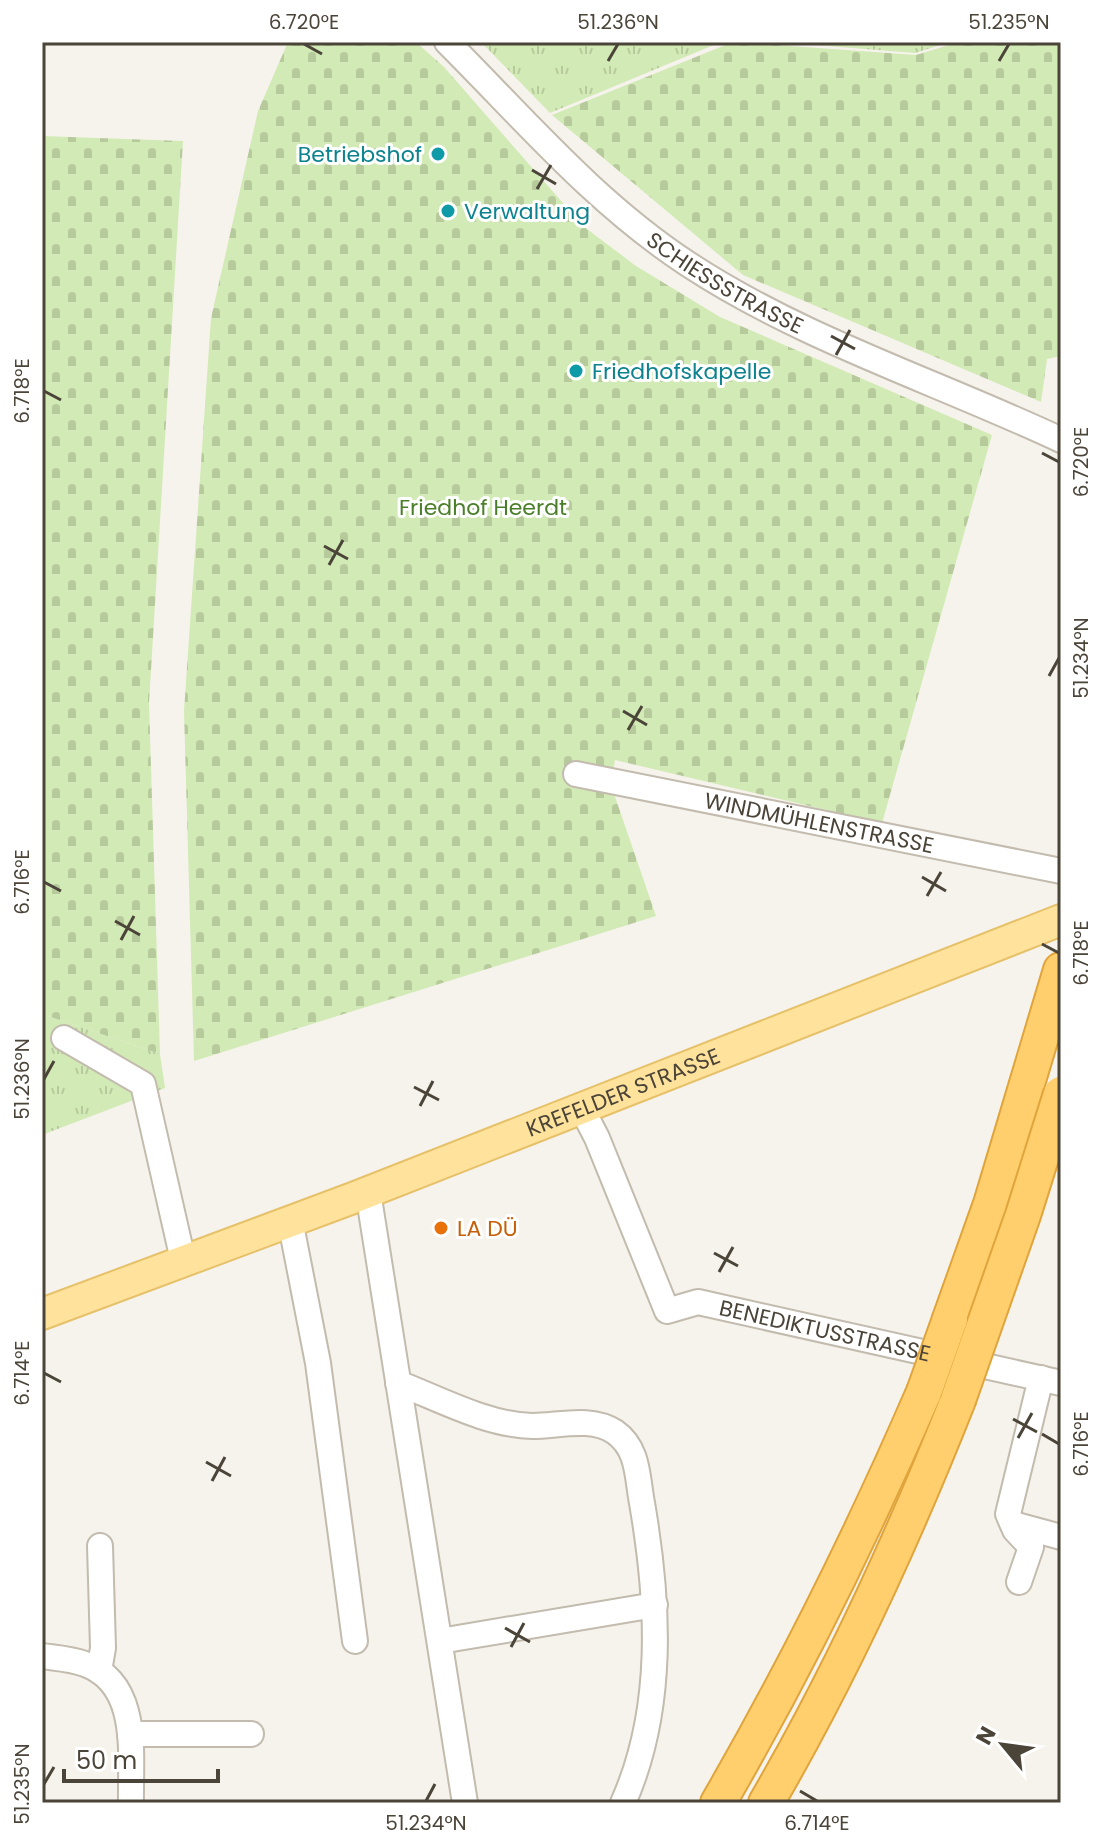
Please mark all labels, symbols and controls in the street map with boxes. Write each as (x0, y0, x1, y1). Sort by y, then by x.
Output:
text: 6.720°E (269, 8, 339, 36)
text: 51.236°N (577, 8, 659, 36)
text: 51.235°N (968, 8, 1050, 36)
place label: Betriebshof (298, 139, 422, 170)
marker: Betriebshof (429, 145, 447, 163)
place label: Verwaltung (464, 196, 590, 227)
marker: Verwaltung (439, 202, 457, 220)
street label: SCHIESSSTRASSE (640, 225, 809, 342)
place label: Friedhofskapelle (592, 356, 771, 387)
text: 6.718°E (8, 358, 36, 424)
marker: Friedhofskapelle (567, 362, 585, 380)
text: 6.720°E (1067, 427, 1095, 497)
park label: Friedhof Heerdt (399, 492, 567, 523)
text: 51.234°N (1067, 617, 1095, 699)
street label: WINDMÜHLENSTRASSE (702, 785, 937, 861)
text: 6.716°E (8, 849, 36, 915)
text: 6.718°E (1067, 920, 1095, 986)
text: 51.236°N (8, 1038, 36, 1120)
street label: KREFELDER STRASSE (522, 1040, 725, 1145)
place label: LA DÜ (457, 1213, 518, 1244)
marker: LA DÜ (432, 1219, 450, 1237)
street label: BENEDIKTUSSTRASSE (716, 1292, 934, 1369)
text: 6.714°E (8, 1340, 36, 1406)
text: 6.716°E (1067, 1411, 1095, 1477)
north arrow (963, 1705, 1043, 1785)
text: N (968, 1721, 1004, 1750)
scale bar (64, 1733, 218, 1783)
text: 51.235°N (8, 1743, 36, 1825)
text: 50 m (76, 1744, 137, 1777)
text: 51.234°N (385, 1809, 467, 1837)
text: 6.714°E (784, 1809, 850, 1837)

